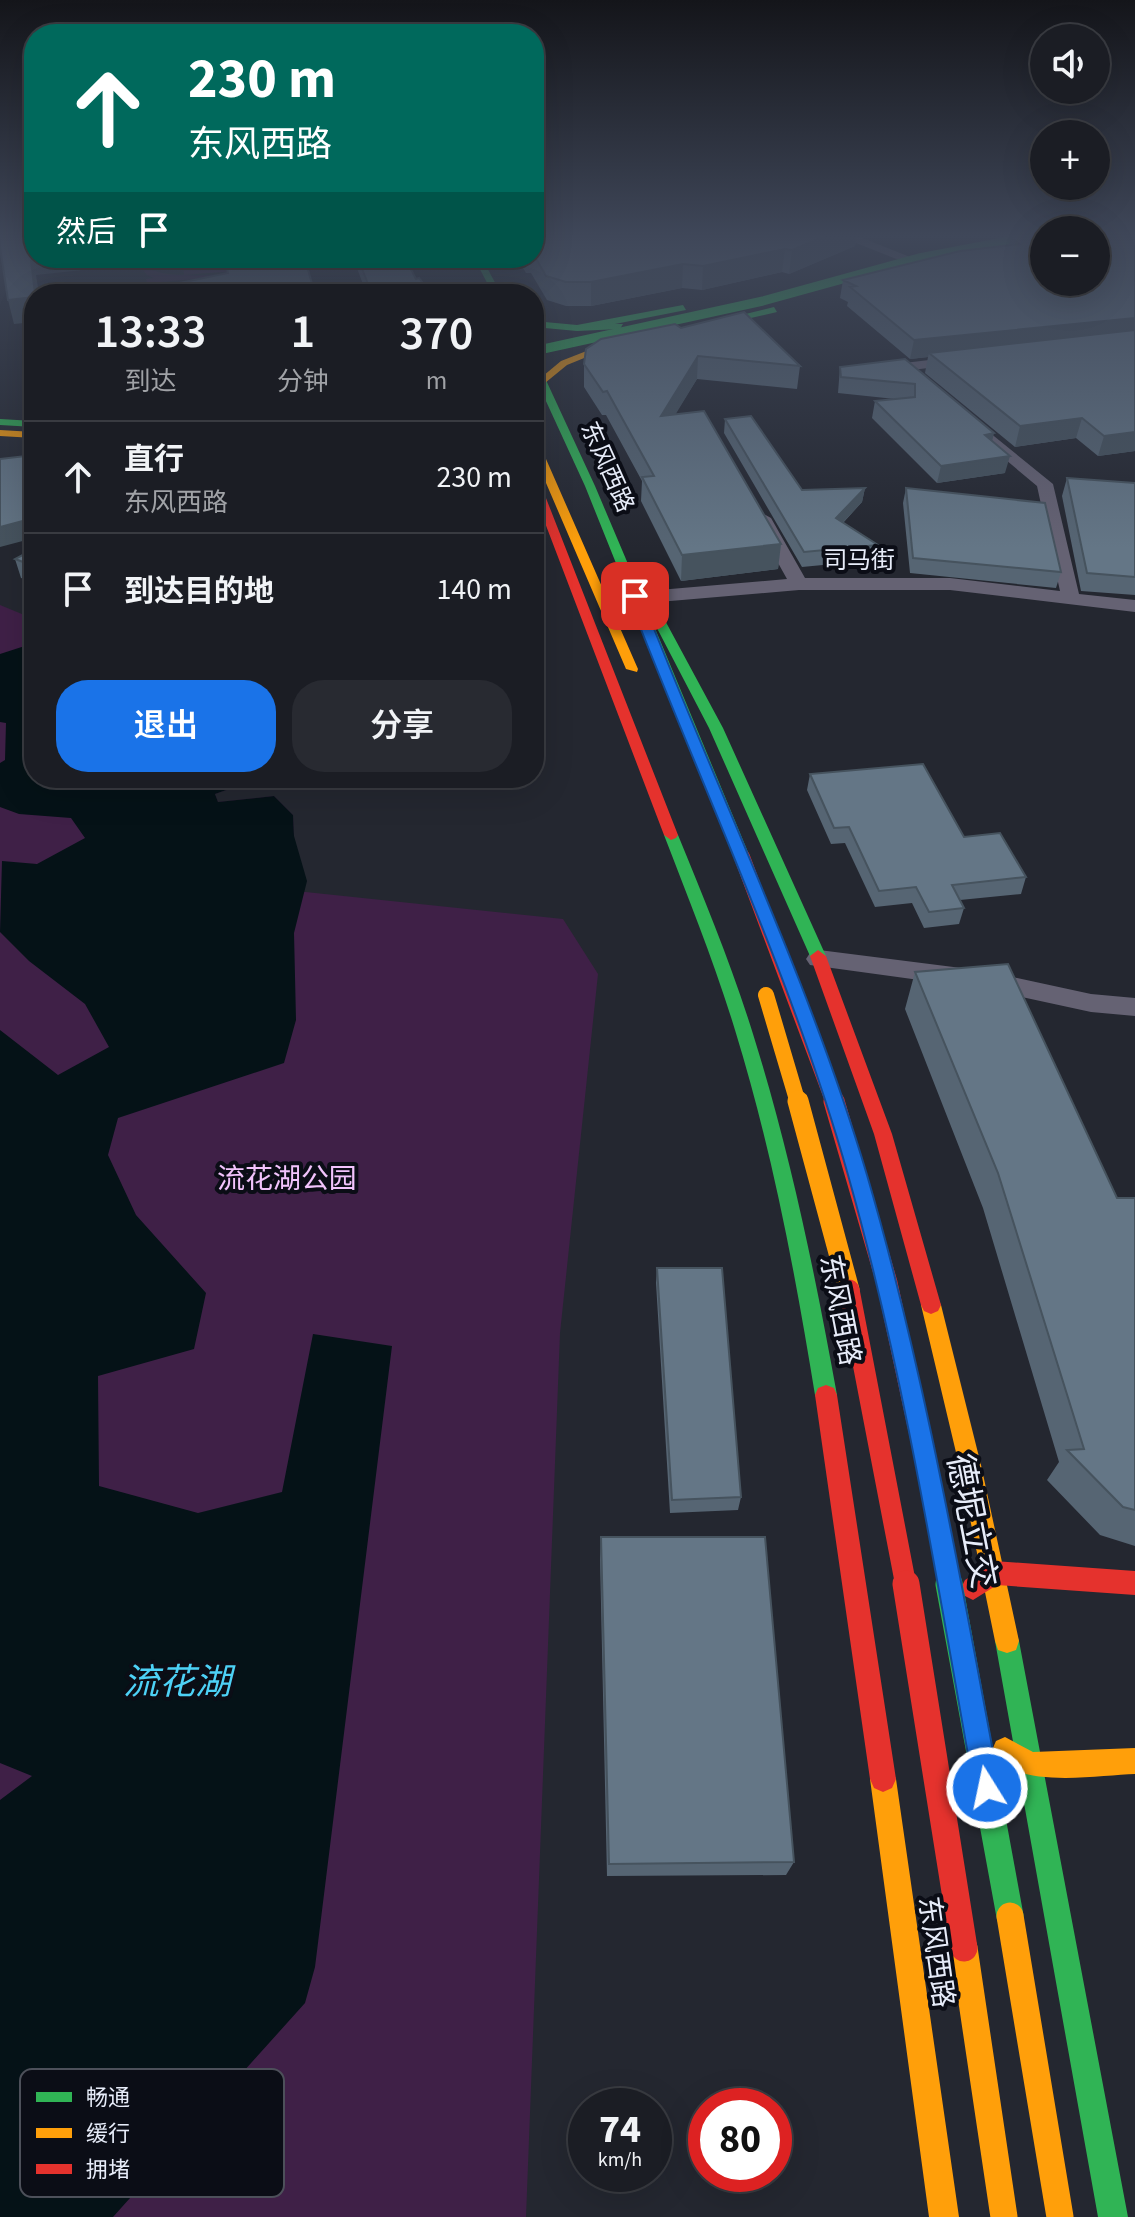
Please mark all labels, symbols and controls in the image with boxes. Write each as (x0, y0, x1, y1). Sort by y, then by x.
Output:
map controls (1030, 24, 1110, 296)
button: sound (1030, 24, 1110, 104)
text: 230 m (188, 40, 336, 119)
icon: ahead (56, 56, 160, 160)
text: 东风西路 (188, 119, 332, 170)
button: + (1030, 120, 1110, 200)
icon: arrive (132, 208, 176, 252)
text: 然后 (56, 211, 116, 254)
button: − (1030, 216, 1110, 296)
text: 13:33 (95, 298, 206, 366)
text: 1 (291, 298, 315, 366)
text: 370 (400, 300, 473, 368)
text: m (426, 362, 447, 399)
text: 到达 (124, 363, 176, 400)
text: 分钟 (277, 363, 329, 400)
street label: 东风西路 (571, 416, 643, 518)
text: 直行 (124, 438, 184, 481)
icon: ahead (56, 455, 100, 499)
text: 230 m (436, 456, 512, 499)
text: 东风西路 (124, 484, 228, 521)
street label: 司马街 (823, 543, 895, 578)
pin (601, 562, 669, 630)
icon: arrive (56, 567, 100, 611)
text: 140 m (436, 568, 512, 611)
text: 到达目的地 (124, 570, 274, 613)
icon: arrive (613, 574, 657, 618)
button: 退出 (56, 680, 276, 772)
button: 分享 (292, 680, 512, 772)
park label: 流花湖公园 (217, 1159, 357, 1199)
street label: 东风西路 (810, 1251, 870, 1369)
street label: 德坭立交 (934, 1450, 1008, 1592)
water label: 流花湖 (123, 1657, 236, 1708)
position arrow (945, 1746, 1029, 1830)
street label: 东风西路 (908, 1894, 964, 2010)
legend (20, 2069, 284, 2197)
text: 畅通 (86, 2082, 130, 2114)
speed limit sign: 80 (688, 2088, 792, 2192)
text: 74 (599, 2101, 641, 2158)
text: 缓行 (86, 2118, 130, 2150)
text: km/h (598, 2146, 642, 2174)
text: 拥堵 (86, 2154, 130, 2186)

